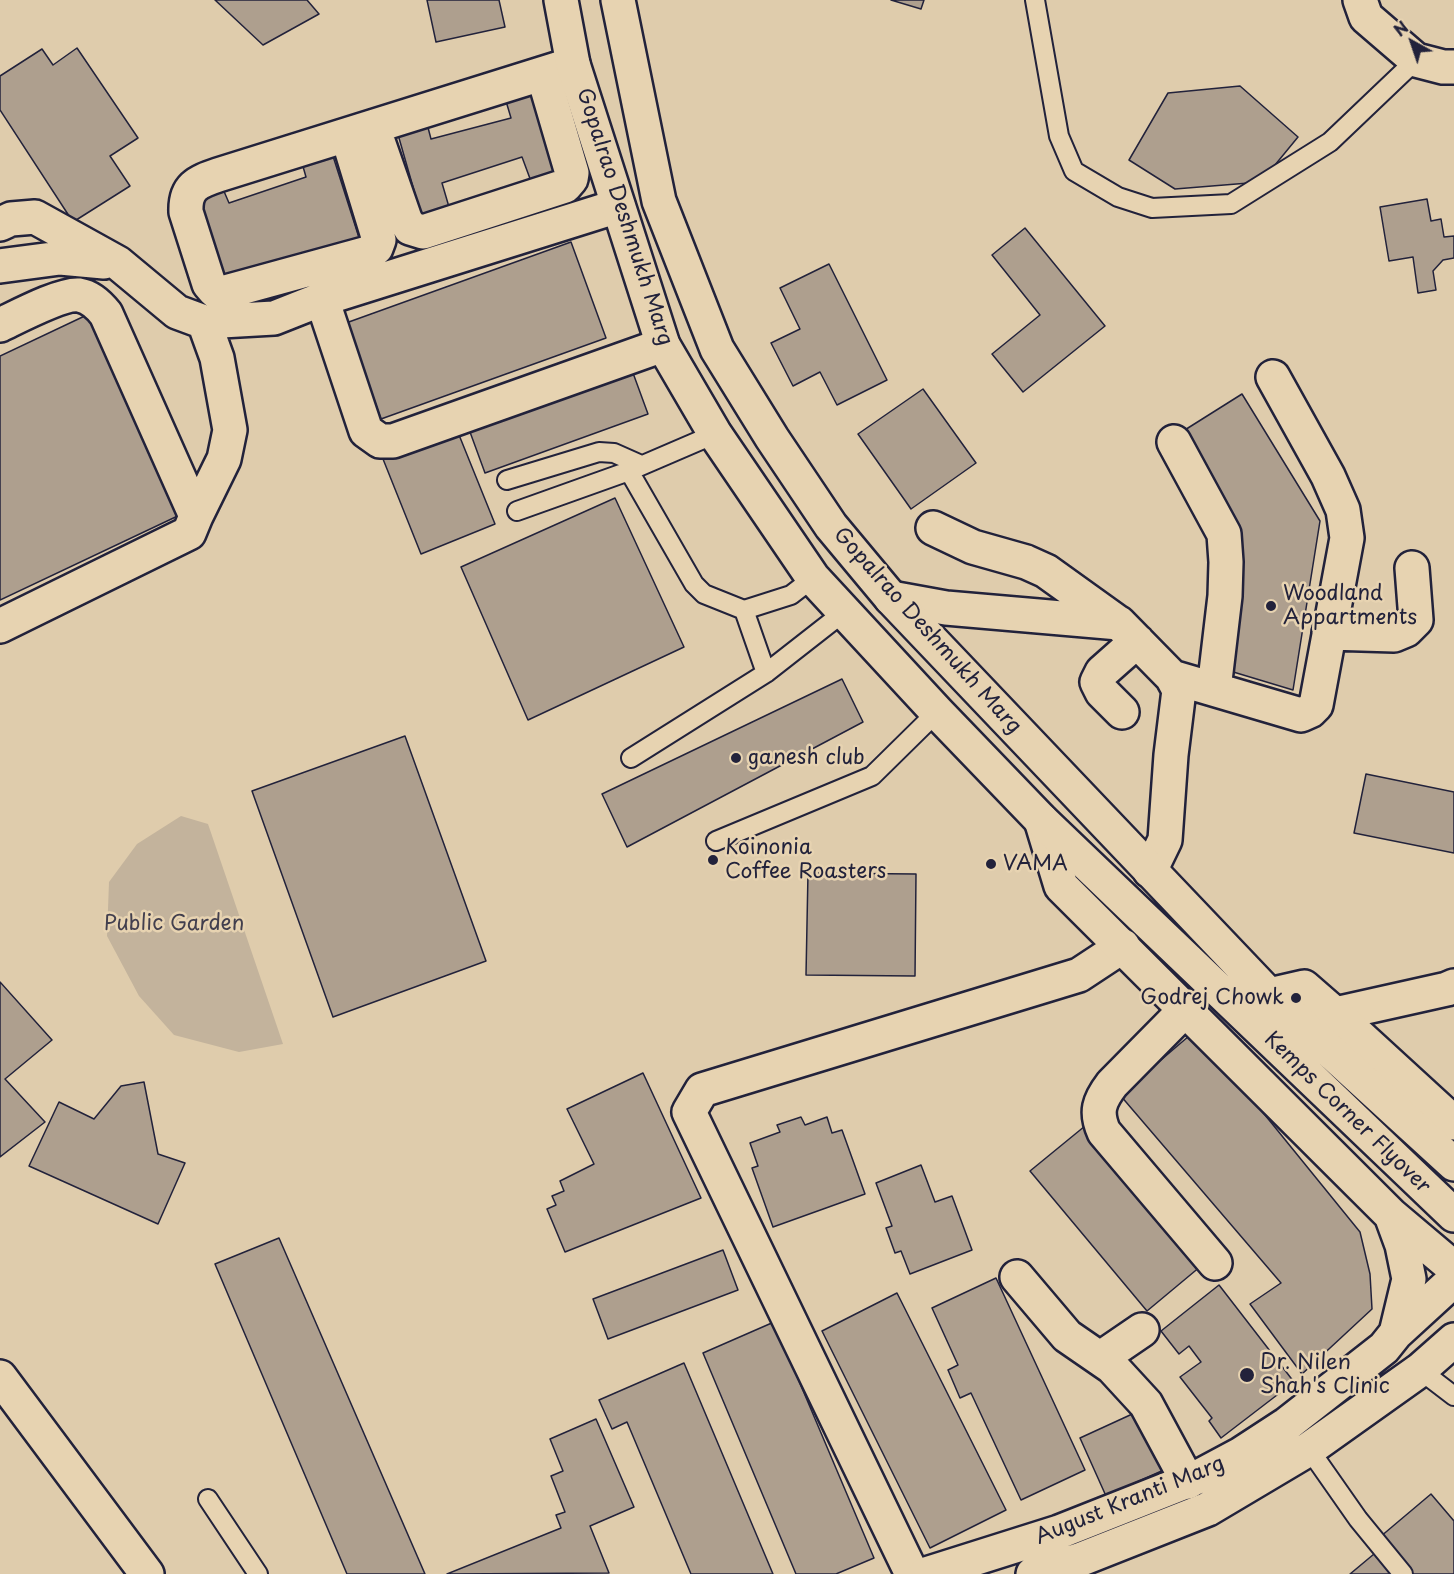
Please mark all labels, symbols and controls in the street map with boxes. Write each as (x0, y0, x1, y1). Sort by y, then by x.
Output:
north arrow (1382, 12, 1442, 72)
text: N (1388, 15, 1413, 41)
street label: Gopalrao Deshmukh Marg (570, 85, 678, 349)
street label: Gopalrao Deshmukh Marg (828, 523, 1026, 739)
place label: Woodland Appartments (1283, 581, 1417, 631)
marker: Woodland Appartments (1264, 599, 1278, 613)
place label: ganesh club (748, 745, 865, 771)
marker: ganesh club (729, 751, 743, 765)
place label: Koinonia Coffee Roasters (725, 835, 886, 885)
place label: VAMA (1003, 851, 1068, 877)
marker: Koinonia Coffee Roasters (706, 853, 720, 867)
marker: VAMA (984, 857, 998, 871)
park label: Public Garden (104, 911, 244, 937)
place label: Godrej Chowk (1140, 985, 1284, 1011)
marker: Godrej Chowk (1289, 991, 1303, 1005)
street label: Kemps Corner Flyover (1259, 1027, 1435, 1199)
place label: Dr. Nilen Shah's Clinic (1260, 1350, 1390, 1400)
marker: Dr. Nilen Shah's Clinic (1238, 1366, 1256, 1384)
street label: August Kranti Marg (1032, 1452, 1228, 1550)

